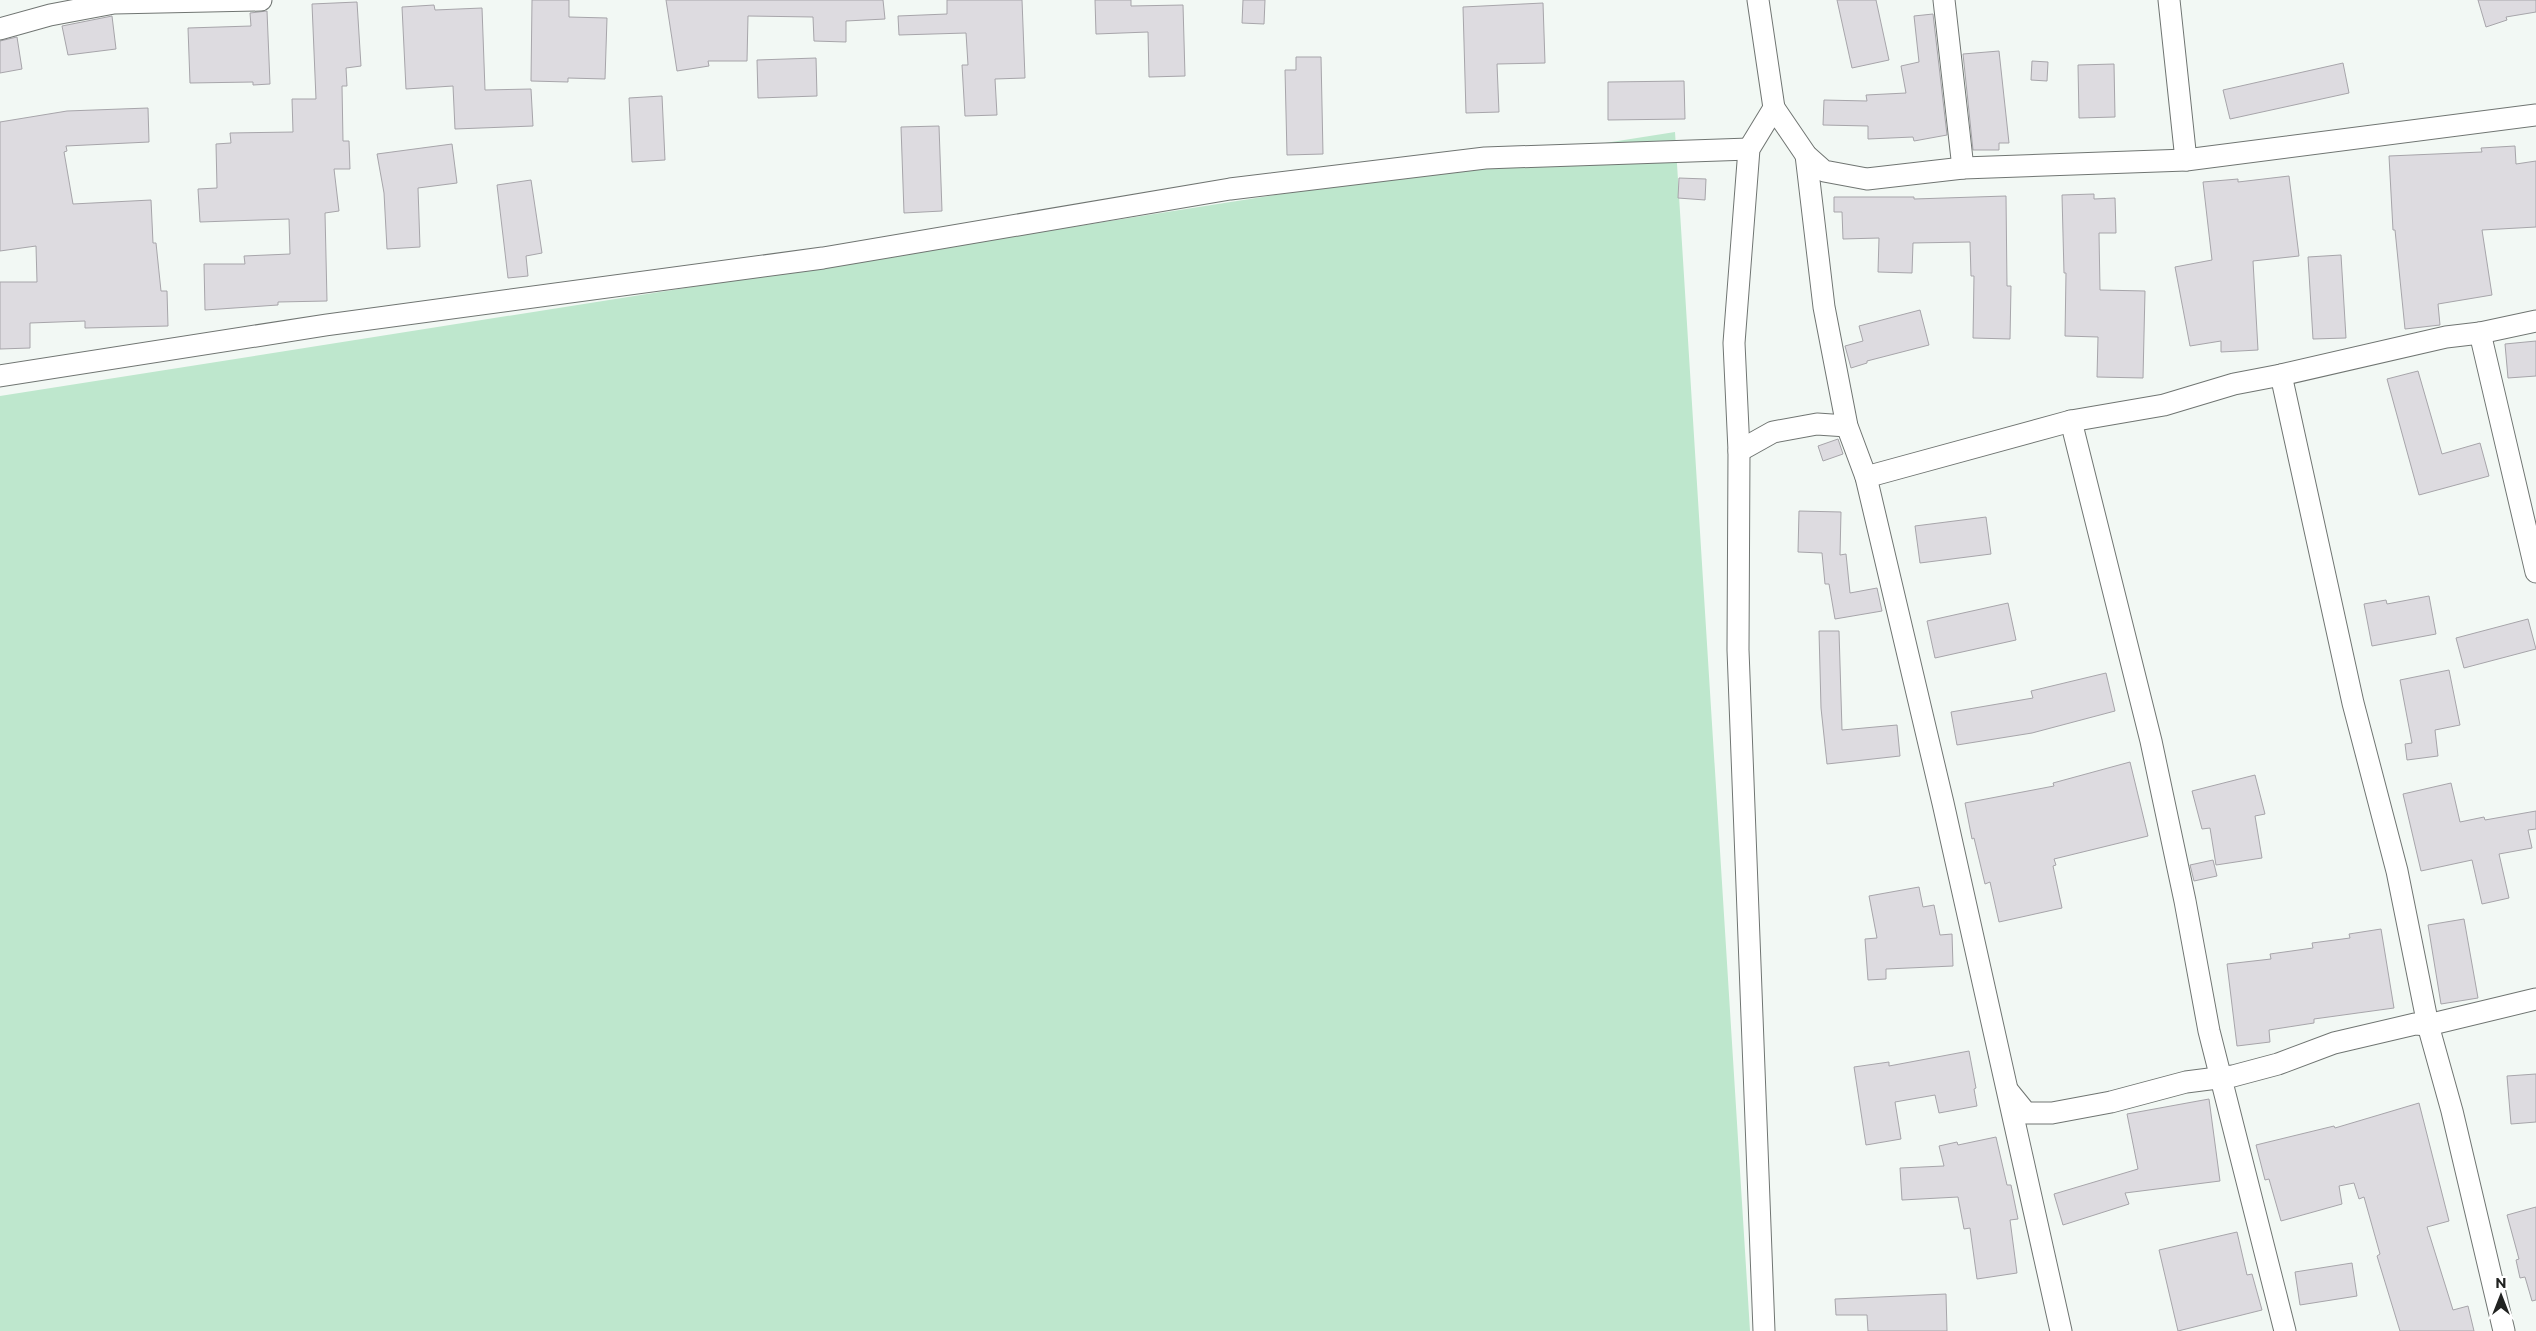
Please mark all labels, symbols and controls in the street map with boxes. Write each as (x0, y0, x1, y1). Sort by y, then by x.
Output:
north arrow (2476, 1271, 2526, 1321)
text: N (2495, 1274, 2507, 1292)

